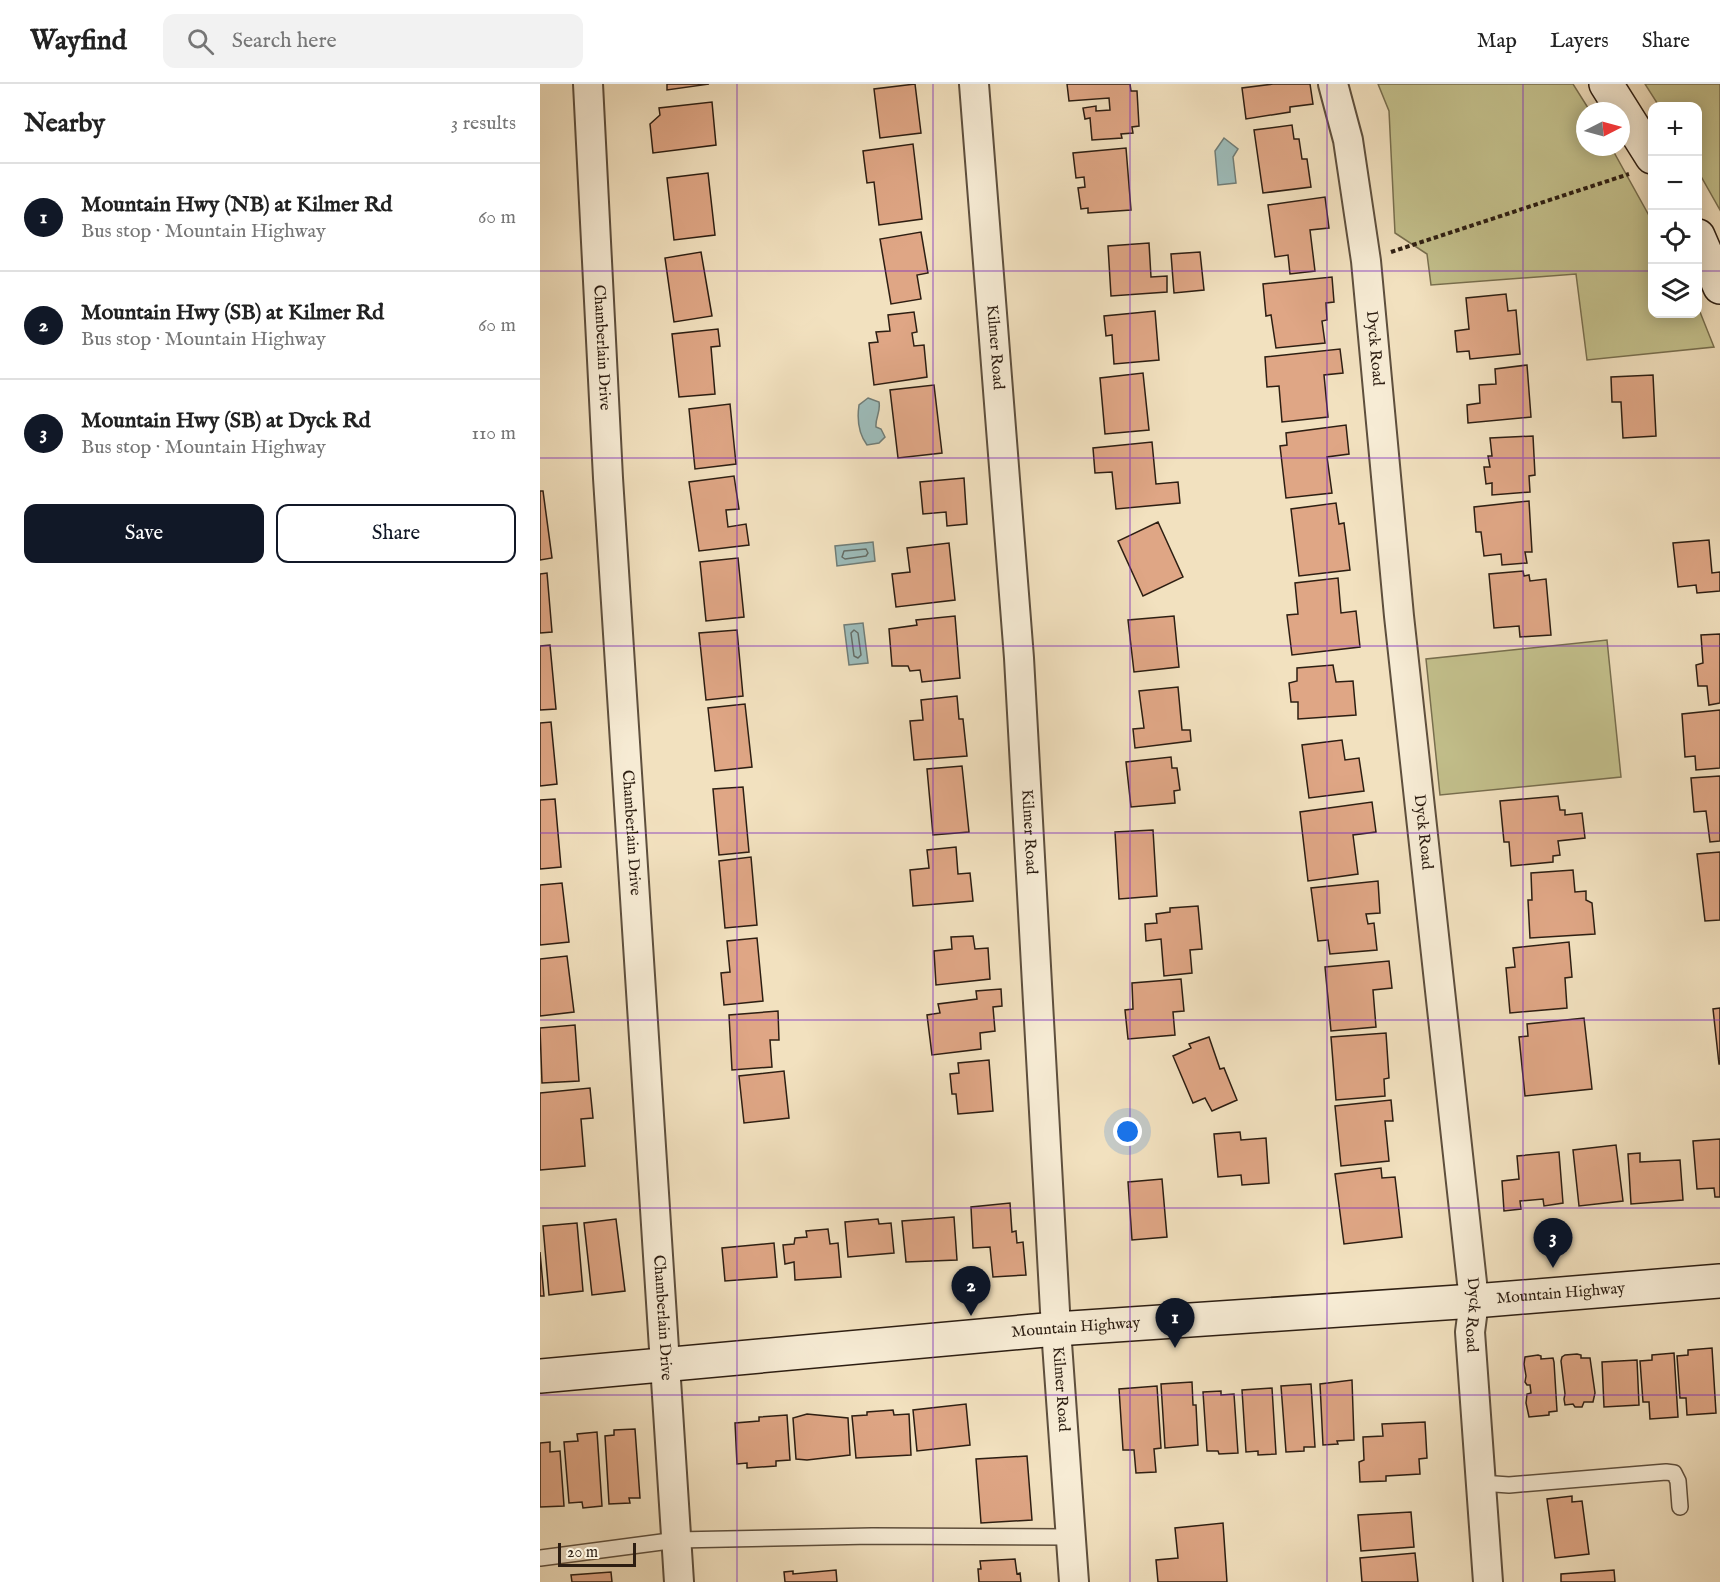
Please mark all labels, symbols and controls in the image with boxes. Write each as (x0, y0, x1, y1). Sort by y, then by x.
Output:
search box (163, 14, 583, 68)
text: Wayfind (30, 24, 127, 59)
icon: search (184, 25, 217, 58)
text: Search here (232, 27, 337, 55)
text: Map (1477, 28, 1517, 55)
text: Layers (1550, 28, 1609, 55)
text: Share (1642, 28, 1690, 55)
north arrow (1576, 102, 1630, 156)
map controls (1648, 102, 1702, 318)
button: + (1648, 102, 1702, 156)
text: Nearby (24, 107, 105, 140)
text: 3 results (451, 111, 516, 136)
button: − (1648, 156, 1702, 210)
text: Mountain Hwy (NB) at Kilmer Rd (81, 191, 392, 219)
text: 1 (40, 205, 47, 230)
text: 60 m (478, 205, 516, 230)
button: locate (1648, 210, 1702, 264)
text: Bus stop · Mountain Highway (81, 219, 326, 244)
button: layers (1648, 264, 1702, 318)
street label: Chamberlain Drive (588, 284, 615, 411)
text: Mountain Hwy (SB) at Kilmer Rd (81, 299, 384, 327)
street label: Kilmer Road (981, 304, 1008, 391)
street label: Dyck Road (1361, 310, 1388, 387)
text: 2 (39, 313, 48, 338)
text: 60 m (478, 313, 516, 338)
text: Bus stop · Mountain Highway (81, 327, 326, 352)
text: Mountain Hwy (SB) at Dyck Rd (81, 407, 371, 435)
text: 3 (40, 421, 47, 446)
text: 110 m (472, 421, 516, 446)
text: Bus stop · Mountain Highway (81, 435, 326, 460)
button: Save (24, 504, 264, 563)
button: Share (276, 504, 516, 563)
street label: Chamberlain Drive (617, 769, 645, 896)
street label: Kilmer Road (1016, 789, 1041, 876)
street label: Dyck Road (1409, 793, 1437, 871)
your location (1113, 1117, 1142, 1146)
pin: 3 (1534, 1218, 1572, 1268)
street label: Chamberlain Drive (648, 1254, 676, 1381)
pin: 2 (952, 1266, 990, 1316)
street label: Dyck Road (1460, 1276, 1484, 1354)
street label: Mountain Highway (1495, 1279, 1626, 1309)
pin: 1 (1156, 1298, 1194, 1348)
street label: Mountain Highway (1011, 1313, 1141, 1343)
street label: Kilmer Road (1047, 1346, 1073, 1433)
scale bar (558, 1540, 636, 1568)
text: 20 m (567, 1543, 598, 1563)

